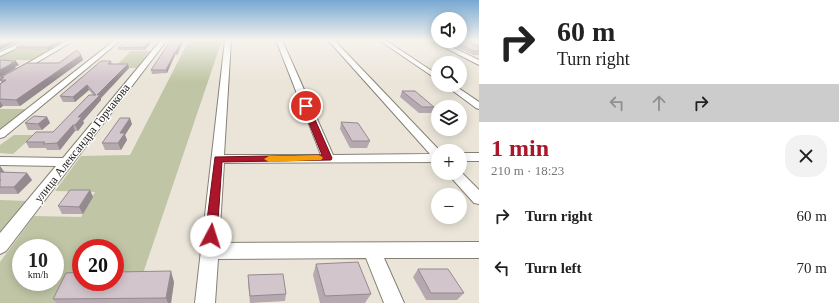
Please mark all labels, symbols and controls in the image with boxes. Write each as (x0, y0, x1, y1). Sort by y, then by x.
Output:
map controls (431, 12, 467, 224)
button: sound (431, 12, 467, 48)
icon: right (491, 16, 543, 68)
text: 60 m (557, 16, 615, 47)
text: Turn right (557, 49, 630, 69)
button: search (431, 56, 467, 92)
street label: улица Александра Горчакова (31, 80, 133, 205)
pin (289, 89, 323, 123)
icon: left (606, 92, 628, 114)
icon: ahead (648, 92, 670, 114)
icon: right (690, 92, 712, 114)
icon: arrive (295, 95, 317, 117)
button: layers (431, 100, 467, 136)
text: 1 min (491, 135, 549, 161)
button: close (785, 135, 827, 177)
button: + (431, 144, 467, 180)
text: 210 m · 18:23 (491, 163, 564, 178)
button: − (431, 188, 467, 224)
icon: right (491, 205, 513, 227)
text: Turn right (525, 208, 592, 224)
text: 60 m (797, 208, 827, 224)
position arrow (190, 215, 232, 257)
speed limit sign: 20 (72, 239, 124, 291)
text: 10 (28, 249, 48, 271)
icon: left (491, 257, 513, 279)
text: Turn left (525, 260, 582, 276)
text: 70 m (797, 260, 827, 276)
text: km/h (28, 269, 48, 280)

